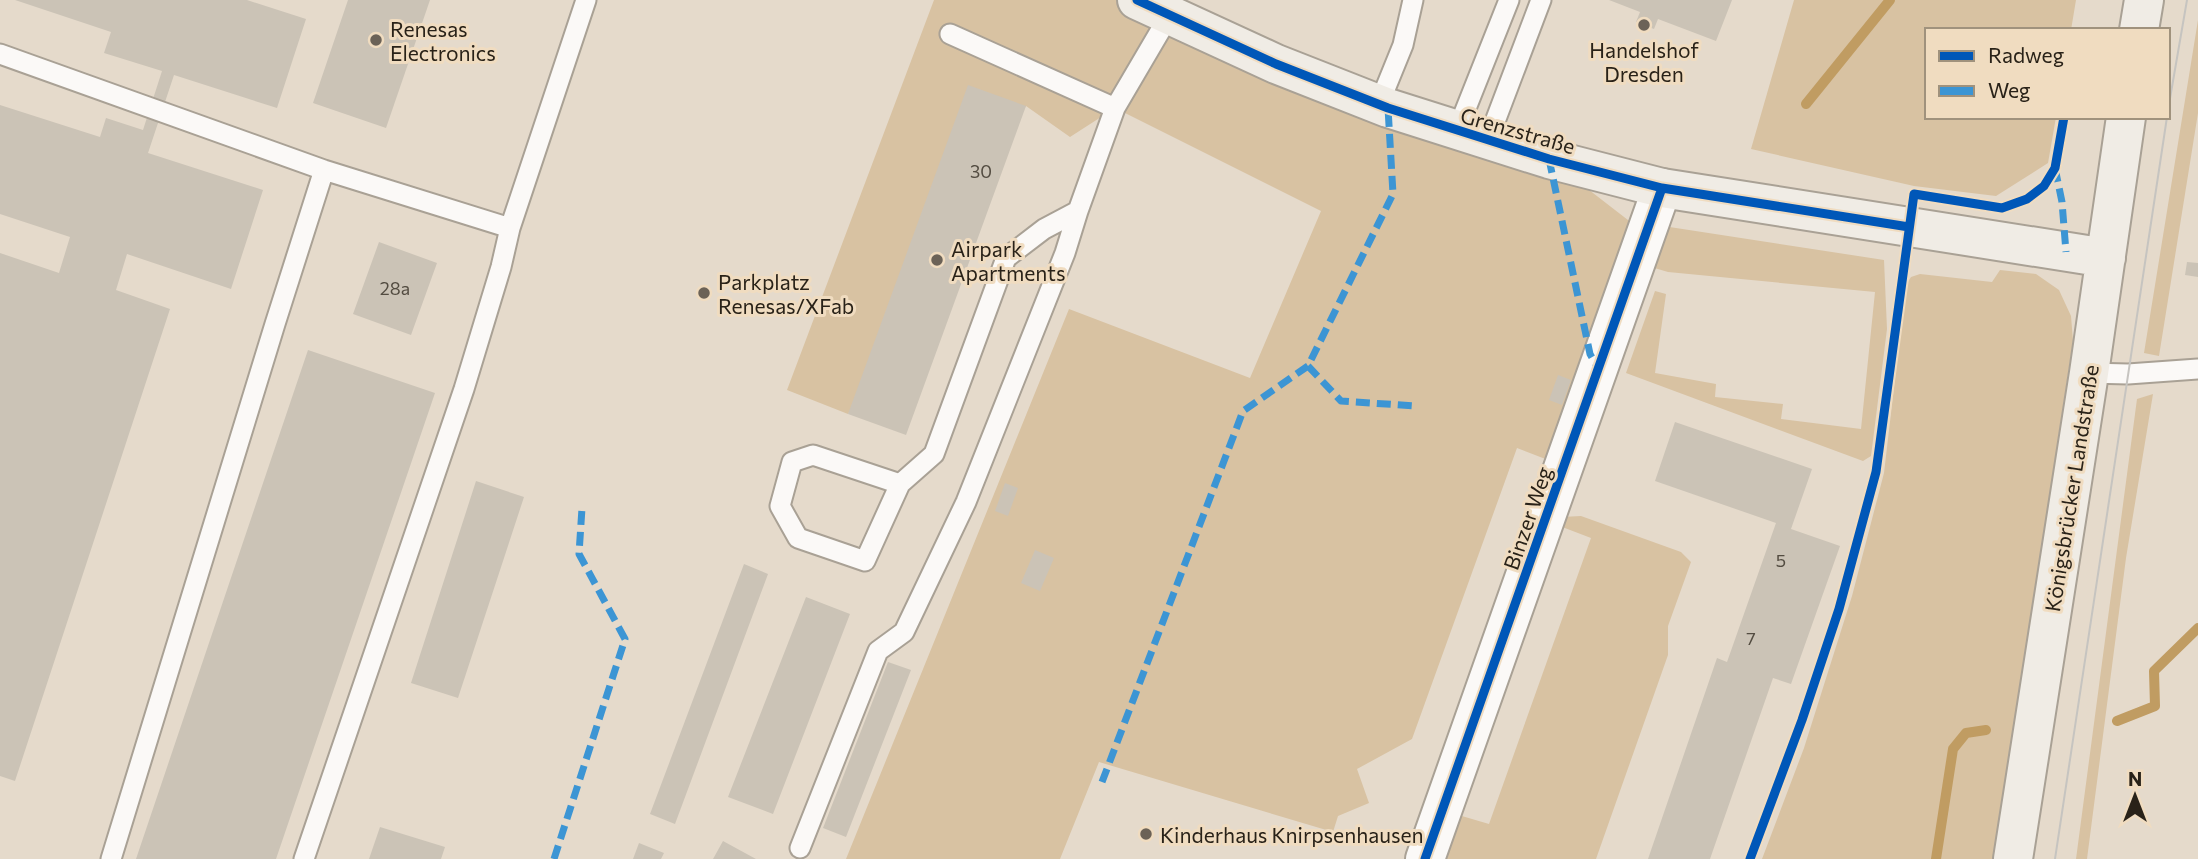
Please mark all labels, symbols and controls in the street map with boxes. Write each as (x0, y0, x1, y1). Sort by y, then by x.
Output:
place label: Renesas Electronics (390, 16, 496, 65)
marker: Handelshof Dresden (1636, 17, 1652, 33)
legend (1925, 28, 2170, 119)
marker: Renesas Electronics (368, 32, 384, 48)
place label: Handelshof Dresden (1589, 37, 1699, 86)
text: Radweg (1988, 42, 2064, 67)
text: Weg (1988, 77, 2030, 102)
street label: Grenzstraße (1458, 102, 1578, 158)
house number: 30 (970, 160, 992, 182)
place label: Airpark Apartments (951, 236, 1066, 285)
marker: Airpark Apartments (929, 252, 945, 268)
place label: Parkplatz Renesas/XFab (718, 269, 854, 318)
house number: 28a (380, 277, 410, 299)
marker: Parkplatz Renesas/XFab (696, 285, 712, 301)
street label: Königsbrücker Landstraße (2039, 363, 2103, 613)
street label: Binzer Weg (1498, 463, 1556, 573)
house number: 5 (1776, 549, 1786, 571)
house number: 7 (1746, 627, 1756, 649)
north arrow (2100, 761, 2170, 831)
text: N (2128, 767, 2142, 790)
place label: Kinderhaus Knirpsenhausen (1160, 822, 1424, 847)
marker: Kinderhaus Knirpsenhausen (1138, 826, 1154, 842)

